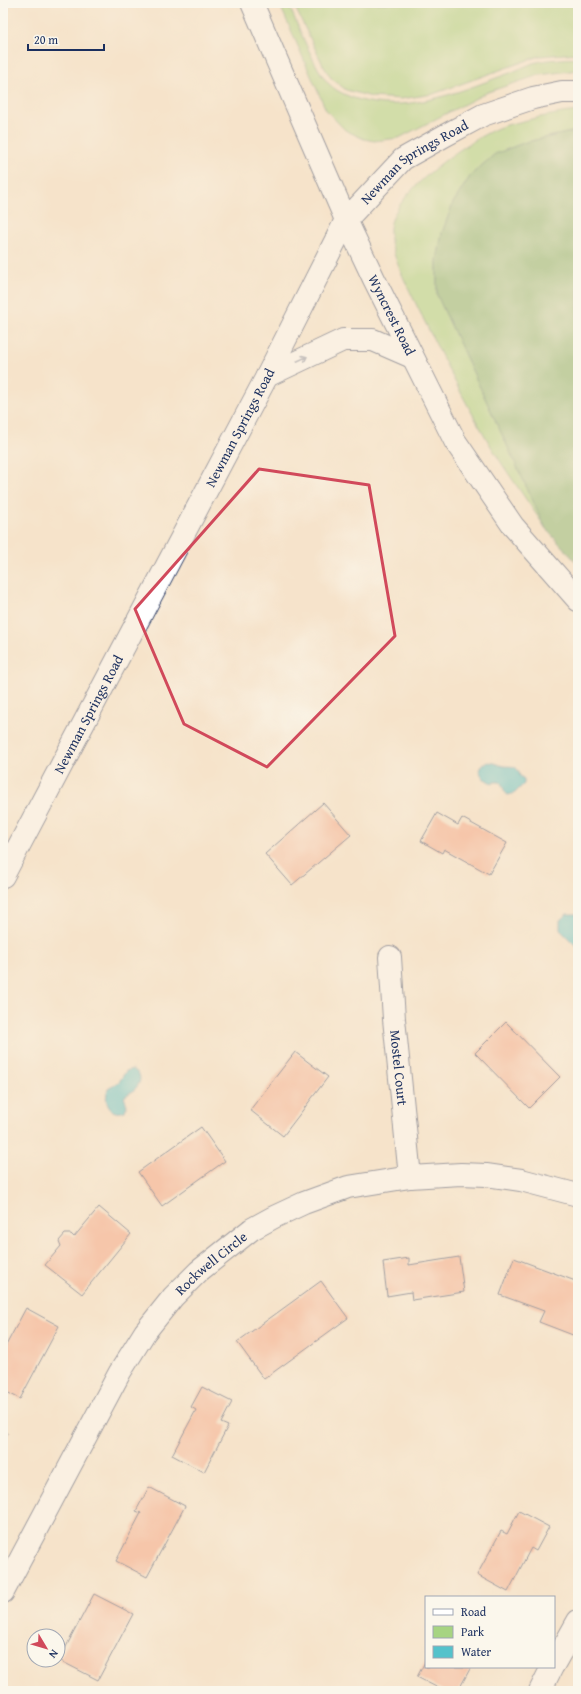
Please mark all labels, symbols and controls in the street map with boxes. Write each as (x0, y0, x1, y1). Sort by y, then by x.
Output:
scale bar (28, 26, 104, 52)
text: 20 m (34, 31, 58, 48)
street label: Newman Springs Road (356, 115, 472, 209)
street label: Wyncrest Road (363, 271, 421, 359)
one-way arrow (296, 355, 308, 362)
street label: Newman Springs Road (200, 364, 280, 491)
street label: Newman Springs Road (49, 651, 128, 777)
street label: Mostel Court (385, 1029, 413, 1106)
street label: Rockwell Circle (170, 1226, 252, 1300)
legend (425, 1596, 555, 1668)
text: Road (461, 1603, 487, 1620)
text: Park (461, 1623, 485, 1640)
north arrow (26, 1628, 66, 1668)
text: Water (461, 1643, 491, 1660)
text: N (45, 1646, 62, 1662)

